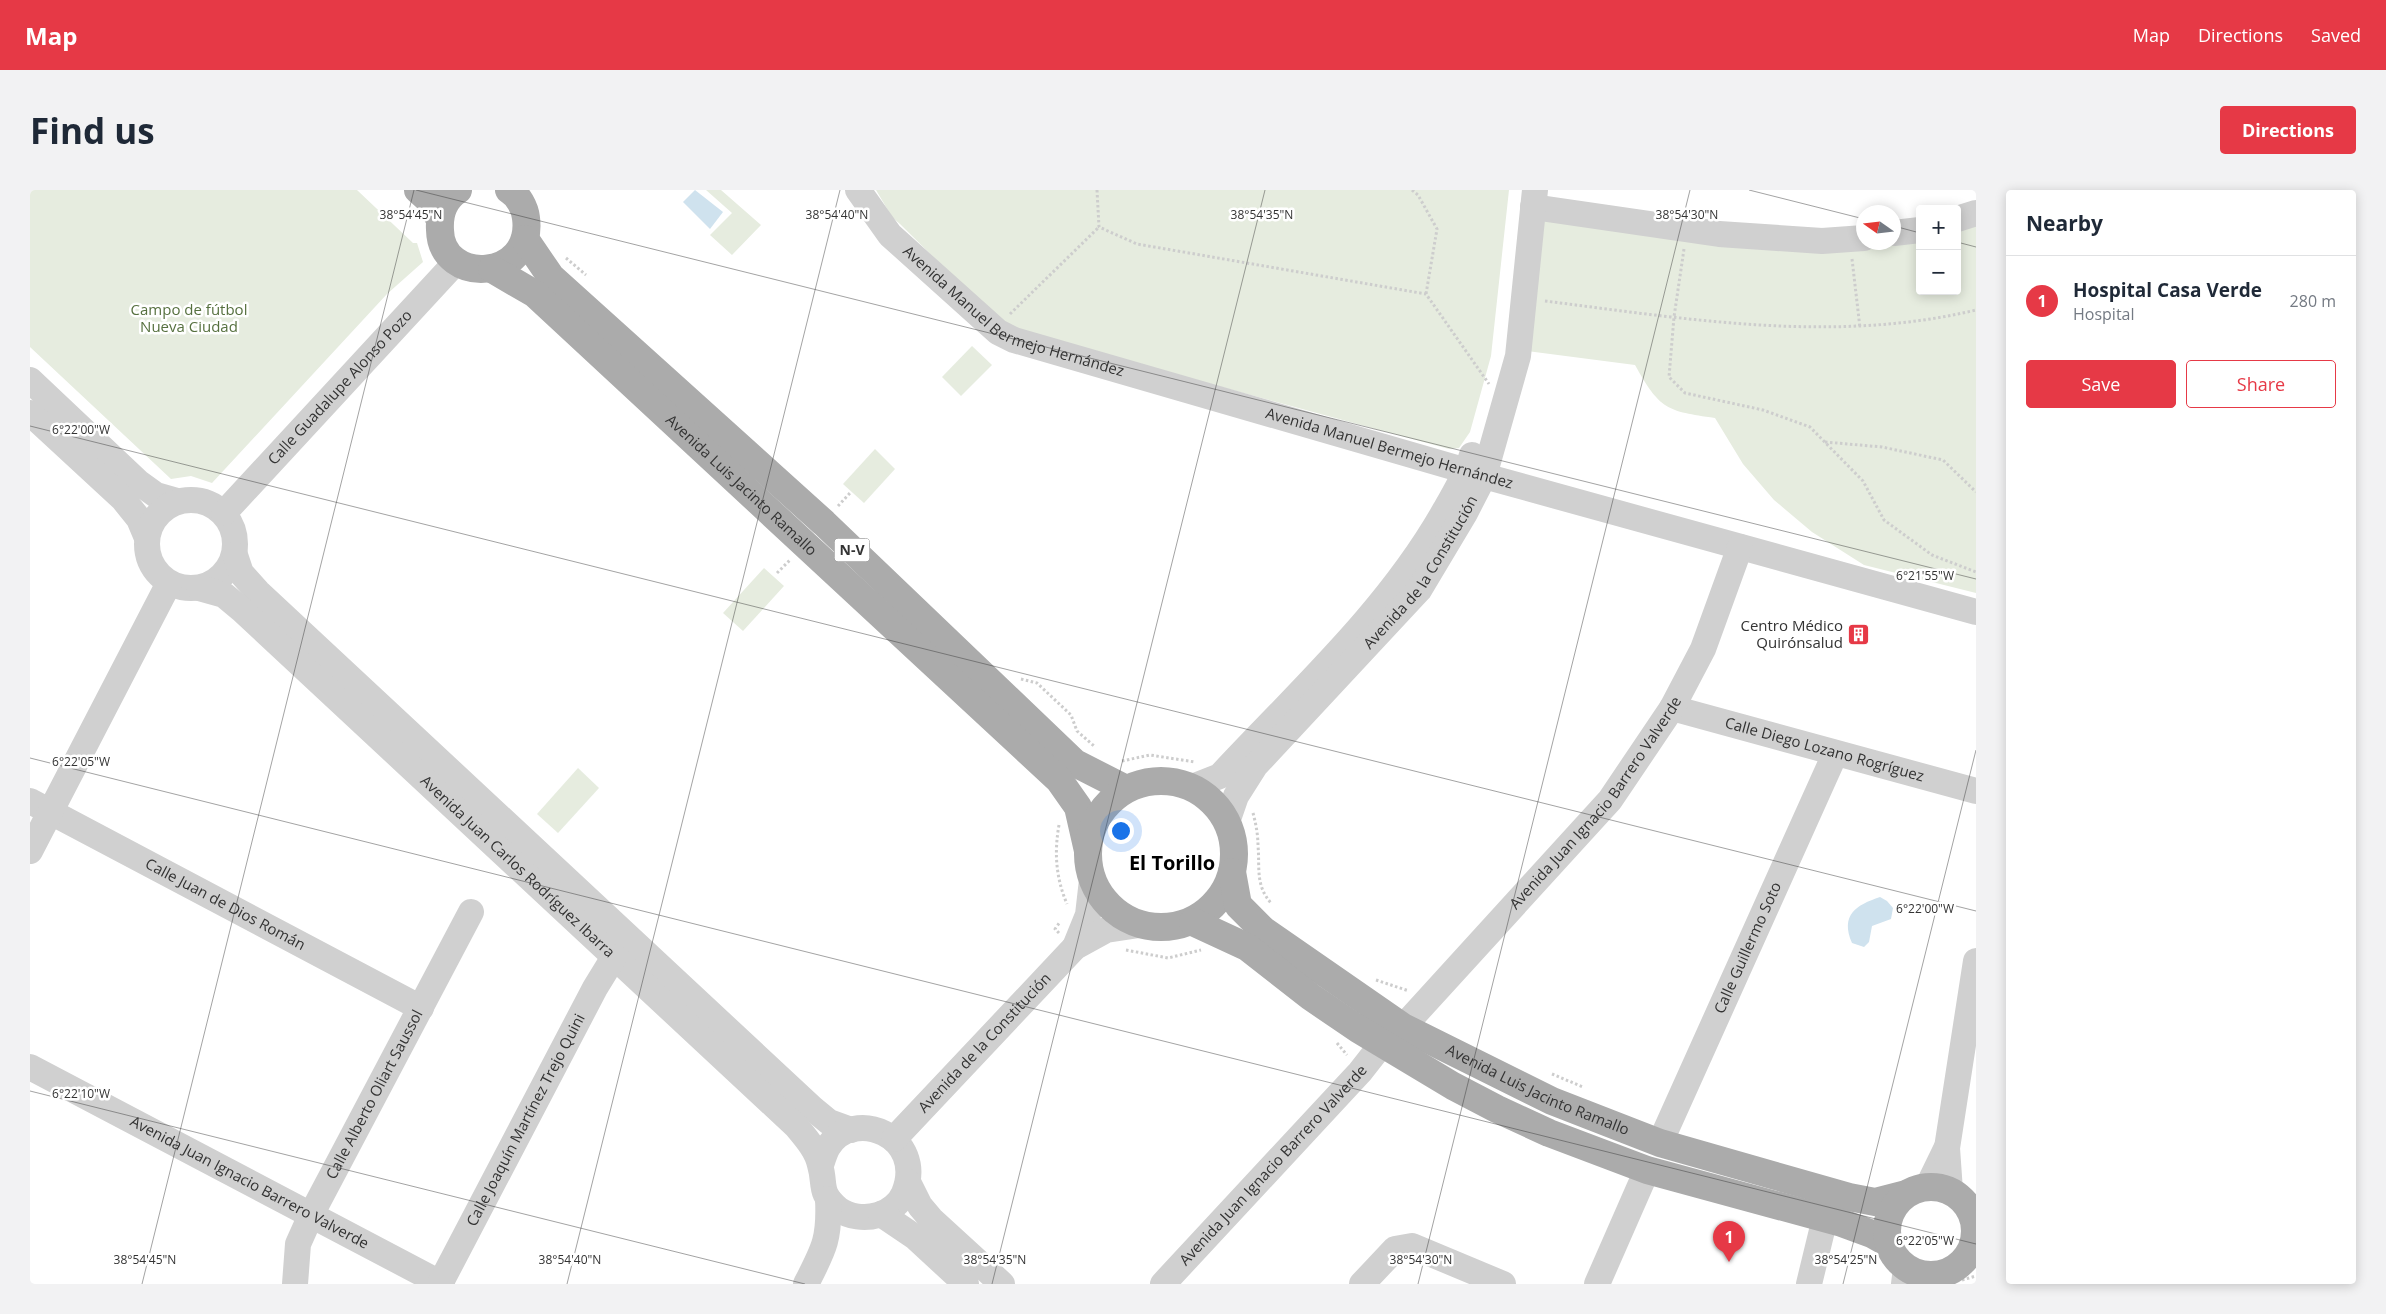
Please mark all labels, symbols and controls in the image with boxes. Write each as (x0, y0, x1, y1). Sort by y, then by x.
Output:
text: Map (25, 19, 77, 52)
text: Map (2133, 23, 2170, 47)
text: Directions (2198, 23, 2283, 47)
text: Saved (2311, 23, 2361, 47)
button: Directions (2220, 106, 2356, 154)
text: Find us (30, 107, 155, 154)
north arrow (1856, 205, 1901, 250)
map controls (1916, 205, 1961, 295)
button: + (1916, 205, 1961, 250)
text: 38°54'45"N (380, 206, 442, 223)
text: 38°54'40"N (806, 206, 868, 223)
text: 38°54'35"N (1231, 206, 1293, 223)
text: 38°54'30"N (1656, 206, 1718, 223)
text: Nearby (2026, 209, 2103, 237)
street label: Avenida Manuel Bermejo Hernández (899, 240, 1127, 380)
button: − (1916, 250, 1961, 295)
text: Hospital Casa Verde (2073, 277, 2262, 303)
text: 1 (2037, 290, 2047, 312)
text: 280 m (2290, 290, 2336, 312)
park label: Campo de fútbol Nueva Ciudad (131, 299, 247, 336)
text: Hospital (2073, 303, 2135, 325)
street label: Calle Guadalupe Alonso Pozo (263, 305, 416, 468)
button: Save (2026, 360, 2176, 408)
button: Share (2186, 360, 2336, 408)
street label: Avenida Manuel Bermejo Hernández (1264, 402, 1516, 493)
street label: Avenida Luis Jacinto Ramallo (662, 409, 822, 560)
text: 6°22'00"W (52, 421, 110, 438)
street label: Avenida de la Constitución (1358, 492, 1481, 653)
road number: N-V (834, 538, 870, 562)
text: 6°21'55"W (1896, 567, 1954, 584)
place label: Centro Médico Quirónsalud (1740, 615, 1843, 652)
building icon: Centro Médico Quirónsalud (1847, 623, 1871, 647)
street label: Avenida Juan Ignacio Barrero Valverde (1504, 693, 1685, 913)
street label: Calle Diego Lozano Rogríguez (1723, 712, 1926, 785)
text: 6°22'05"W (52, 753, 110, 770)
street label: Avenida Juan Carlos Rodríguez Ibarra (417, 770, 620, 961)
your location (1108, 818, 1134, 844)
district label: El Torillo (1129, 849, 1215, 876)
street label: Calle Juan de Dios Román (142, 853, 309, 954)
street label: Calle Guillermo Soto (1709, 878, 1785, 1016)
text: 6°22'00"W (1896, 900, 1954, 917)
street label: Avenida de la Constitución (913, 968, 1055, 1117)
street label: Calle Alberto Oliart Saussol (321, 1006, 427, 1182)
street label: Calle Joaquín Martínez Trejo Quini (461, 1010, 589, 1229)
street label: Avenida Luis Jacinto Ramallo (1443, 1039, 1632, 1139)
street label: Avenida Juan Ignacio Barrero Valverde (1174, 1060, 1371, 1269)
text: 6°22'10"W (52, 1085, 110, 1102)
street label: Avenida Juan Ignacio Barrero Valverde (127, 1111, 373, 1253)
pin: 1 (1713, 1221, 1745, 1262)
text: 6°22'05"W (1896, 1232, 1954, 1249)
text: 38°54'45"N (114, 1251, 176, 1268)
text: 38°54'40"N (539, 1251, 601, 1268)
text: 38°54'35"N (964, 1251, 1026, 1268)
text: 38°54'30"N (1390, 1251, 1452, 1268)
text: 38°54'25"N (1815, 1251, 1877, 1268)

